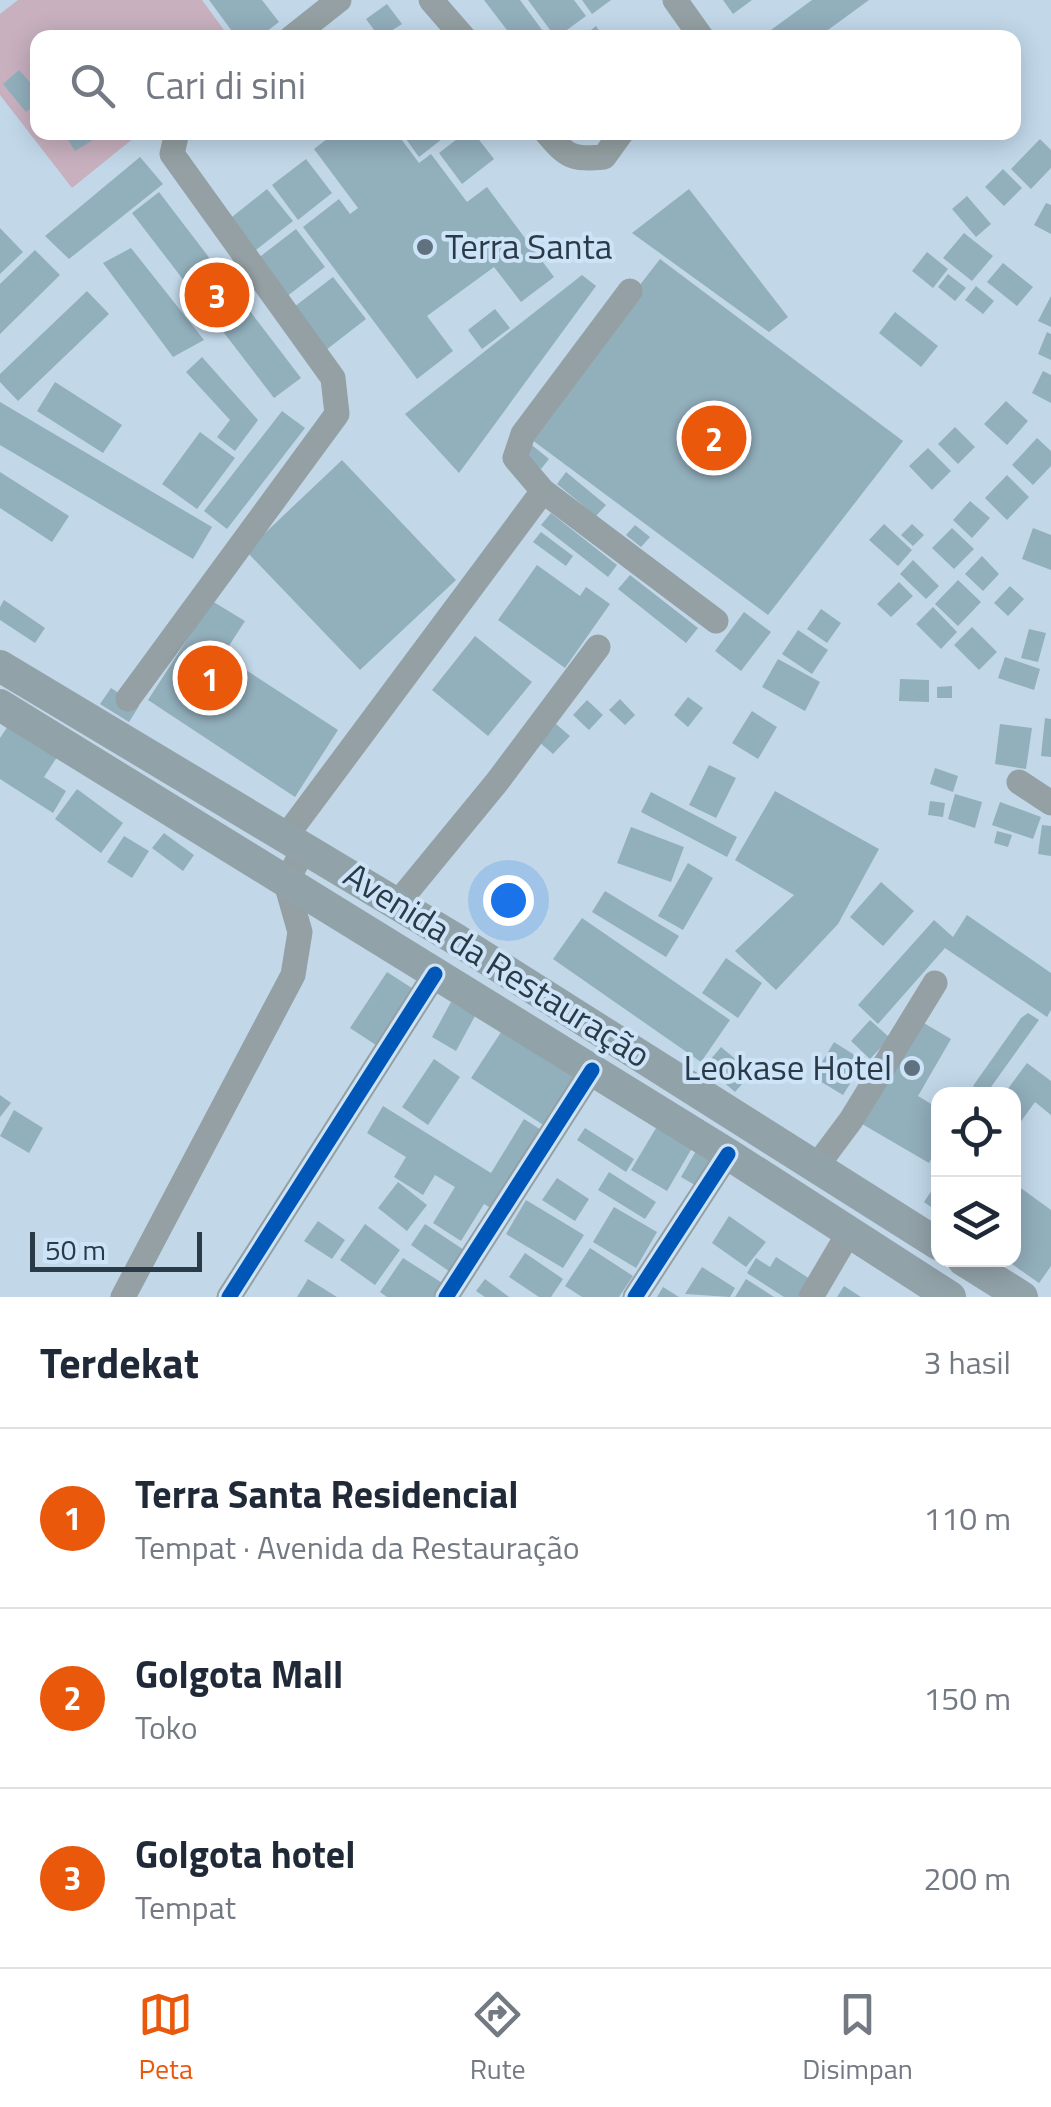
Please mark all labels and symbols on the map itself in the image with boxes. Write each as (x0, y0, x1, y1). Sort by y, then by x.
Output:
place label: Terra Santa (445, 219, 612, 273)
marker: Terra Santa (414, 236, 436, 258)
pin: 3 (184, 258, 250, 332)
pin: 2 (682, 400, 746, 476)
pin: 1 (178, 640, 242, 716)
street label: Avenida da Restauração (334, 848, 661, 1081)
your location (483, 875, 534, 926)
place label: Leokase Hotel (684, 1040, 892, 1094)
marker: Leokase Hotel (901, 1057, 923, 1079)
scale bar (30, 1227, 202, 1272)

